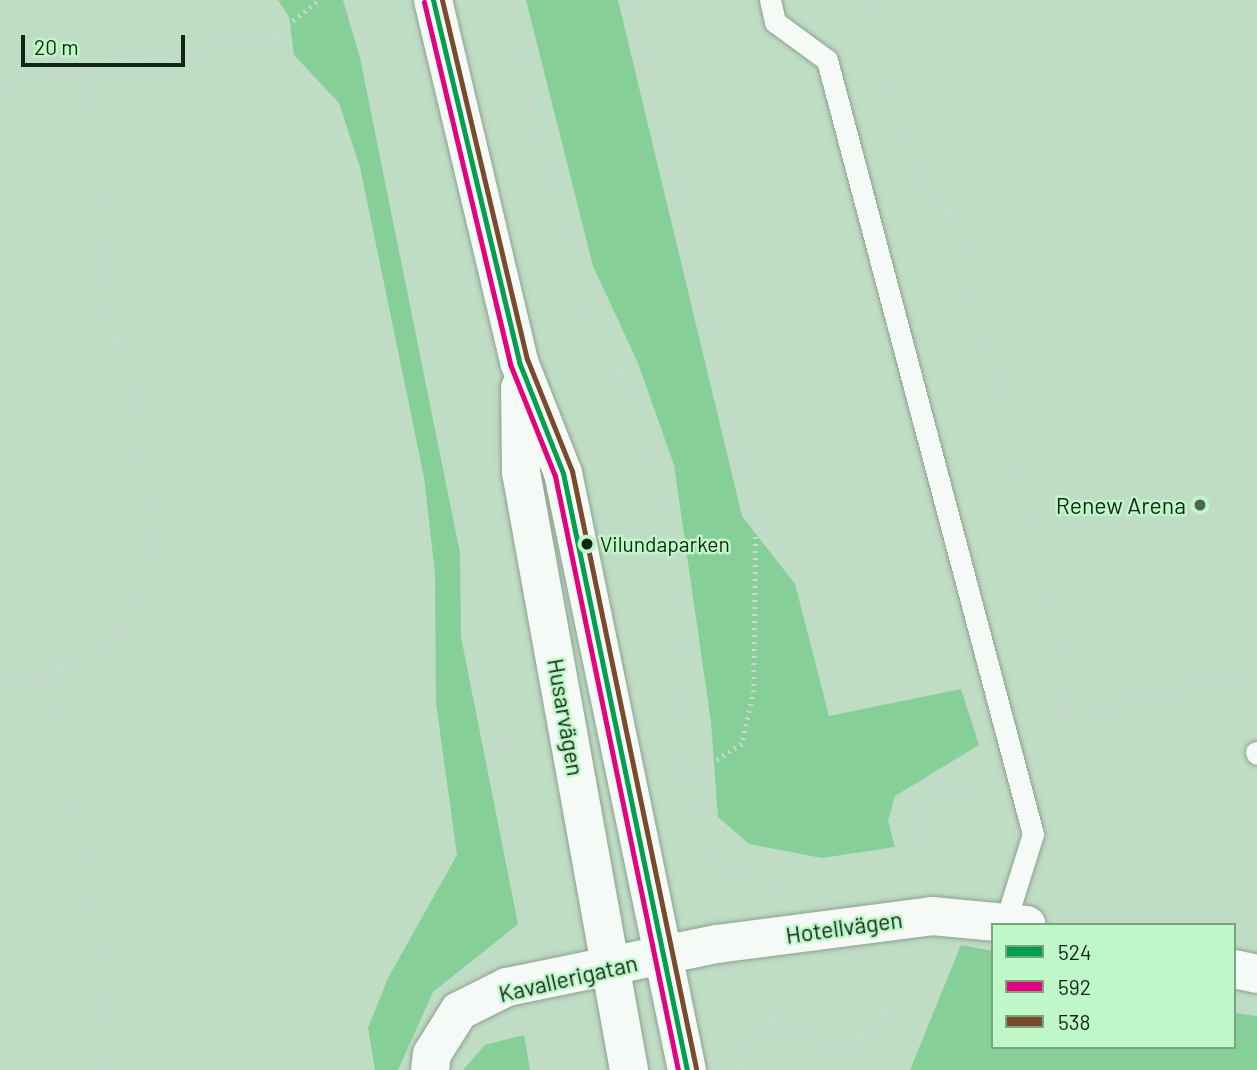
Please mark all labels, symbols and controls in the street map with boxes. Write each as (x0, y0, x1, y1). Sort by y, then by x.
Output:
scale bar (24, 21, 189, 65)
text: 20 m (34, 34, 79, 59)
place label: Renew Arena (1056, 491, 1186, 519)
marker: Renew Arena (1192, 497, 1208, 513)
place label: Vilundaparken (600, 531, 730, 557)
marker: Vilundaparken (580, 537, 594, 551)
street label: Husarvägen (542, 656, 590, 778)
street label: Hotellvägen (784, 905, 904, 949)
legend (991, 923, 1236, 1049)
text: 524 (1058, 939, 1092, 964)
street label: Kavallerigatan (496, 949, 640, 1007)
text: 592 (1058, 974, 1091, 999)
text: 538 (1058, 1009, 1091, 1034)

